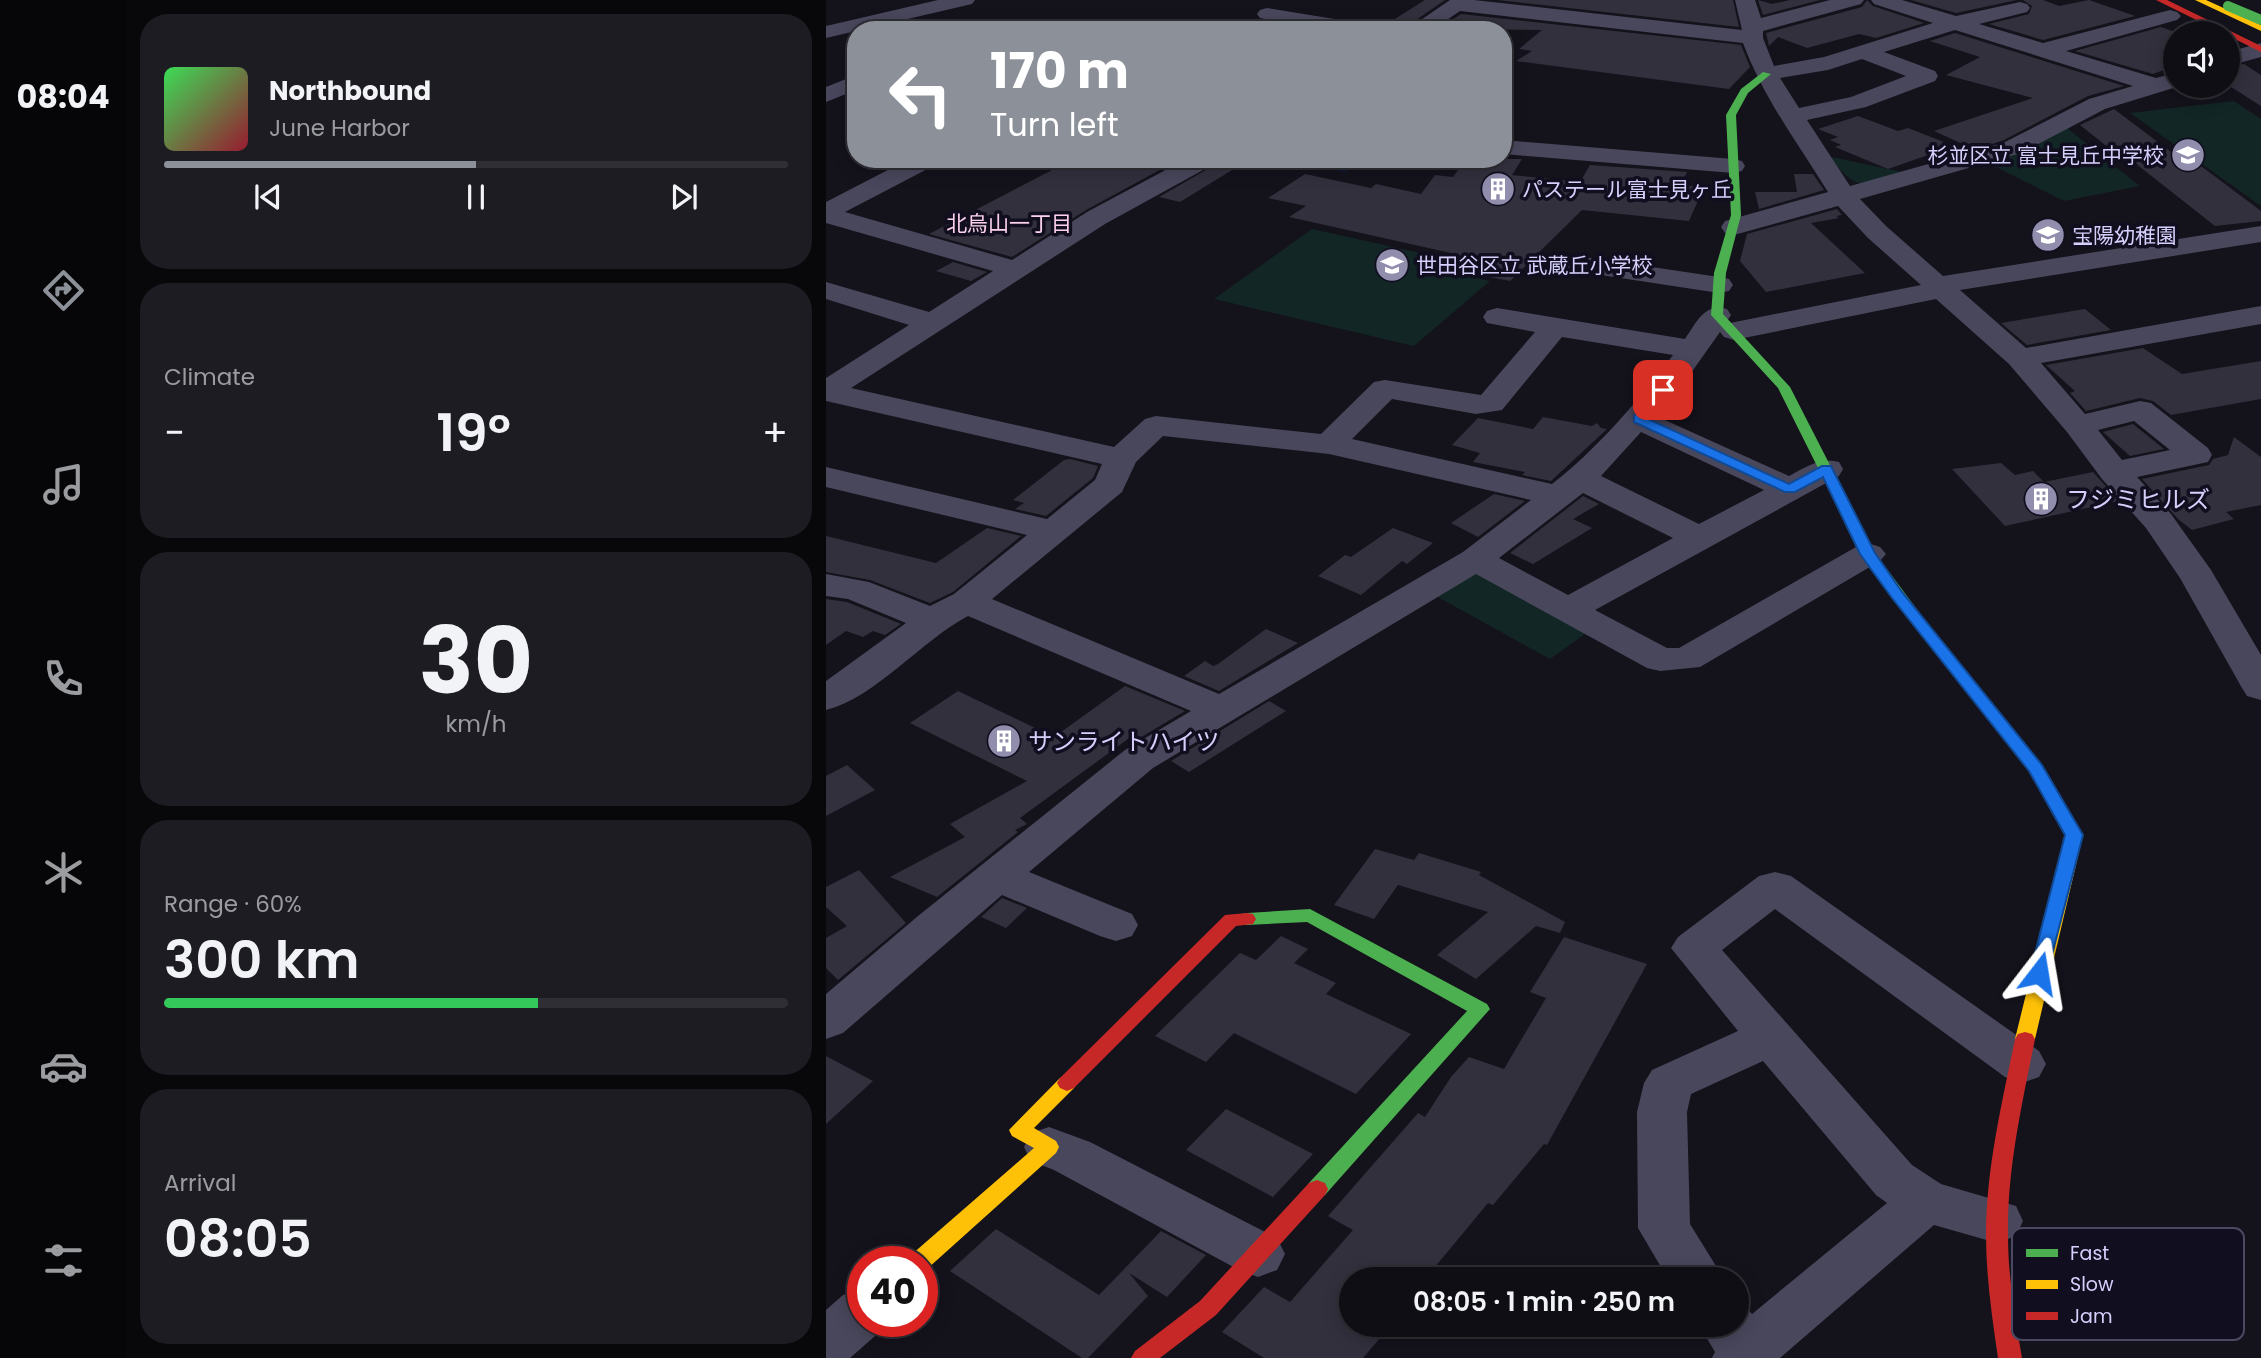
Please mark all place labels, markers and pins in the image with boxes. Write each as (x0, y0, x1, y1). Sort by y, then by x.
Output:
school or university icon: 杉並区立 富士見丘中学校 (2169, 136, 2207, 174)
place label: 杉並区立 富士見丘中学校 (1927, 141, 2164, 170)
building icon: パステール富士見ヶ丘 (1479, 170, 1517, 208)
place label: パステール富士見ヶ丘 (1522, 175, 1732, 204)
school or university icon: 宝陽幼稚園 (2029, 216, 2067, 254)
place label: 宝陽幼稚園 (2072, 221, 2177, 250)
school or university icon: 世田谷区立 武蔵丘小学校 (1373, 246, 1411, 284)
place label: 世田谷区立 武蔵丘小学校 (1416, 251, 1653, 280)
pin (1633, 360, 1693, 420)
building icon: フジミヒルズ (2022, 480, 2060, 518)
place label: フジミヒルズ (2066, 483, 2210, 516)
building icon: サンライトハイツ (985, 722, 1023, 760)
place label: サンライトハイツ (1028, 725, 1220, 758)

